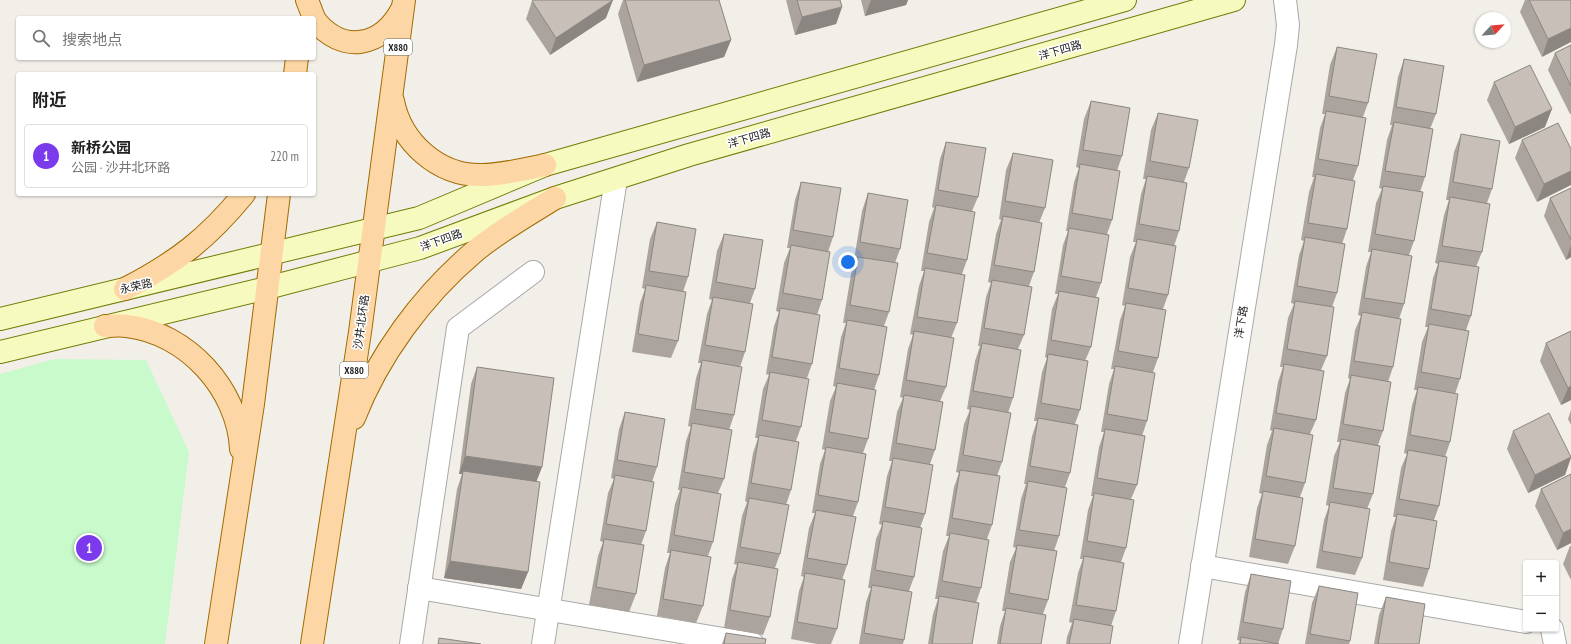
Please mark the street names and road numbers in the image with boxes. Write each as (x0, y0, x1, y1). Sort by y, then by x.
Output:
street label: 洋下四路 (1037, 37, 1083, 63)
road number: X880 (384, 39, 412, 55)
street label: 洋下四路 (726, 125, 772, 151)
street label: 洋下四路 (418, 226, 464, 254)
street label: 永荣路 (118, 275, 154, 297)
street label: 沙井北环路 (350, 294, 372, 350)
street label: 洋下路 (1232, 305, 1250, 339)
road number: X880 (340, 362, 368, 378)

